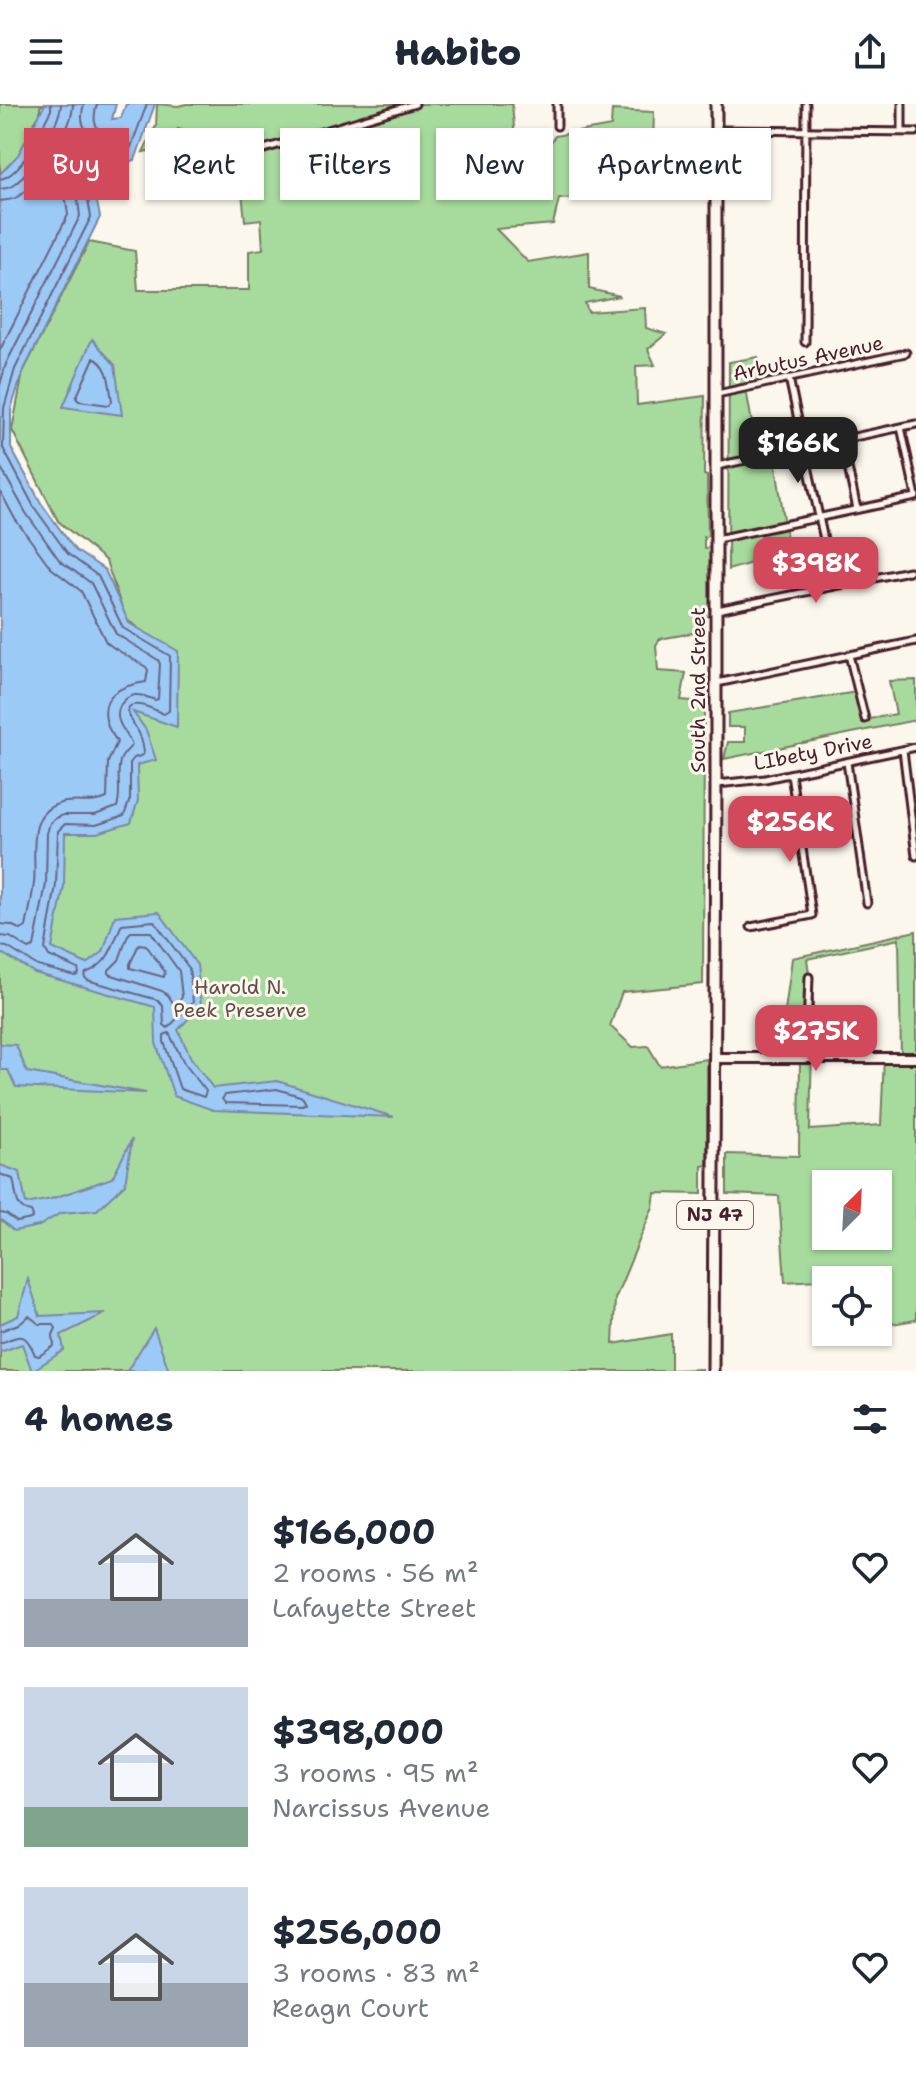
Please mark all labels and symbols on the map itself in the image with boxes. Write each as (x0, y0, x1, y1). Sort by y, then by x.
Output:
street label: Arbutus Avenue (730, 329, 886, 387)
pin: $166K (742, 417, 854, 485)
pin: $398K (760, 537, 872, 605)
street label: South 2nd Street (685, 607, 711, 773)
street label: LIbety Drive (751, 728, 875, 776)
pin: $256K (734, 796, 846, 864)
park label: Harold N. Peek Preserve (173, 974, 307, 1023)
pin: $275K (760, 1005, 872, 1073)
north arrow (812, 1170, 892, 1250)
road number: NJ 47 (677, 1201, 753, 1229)

